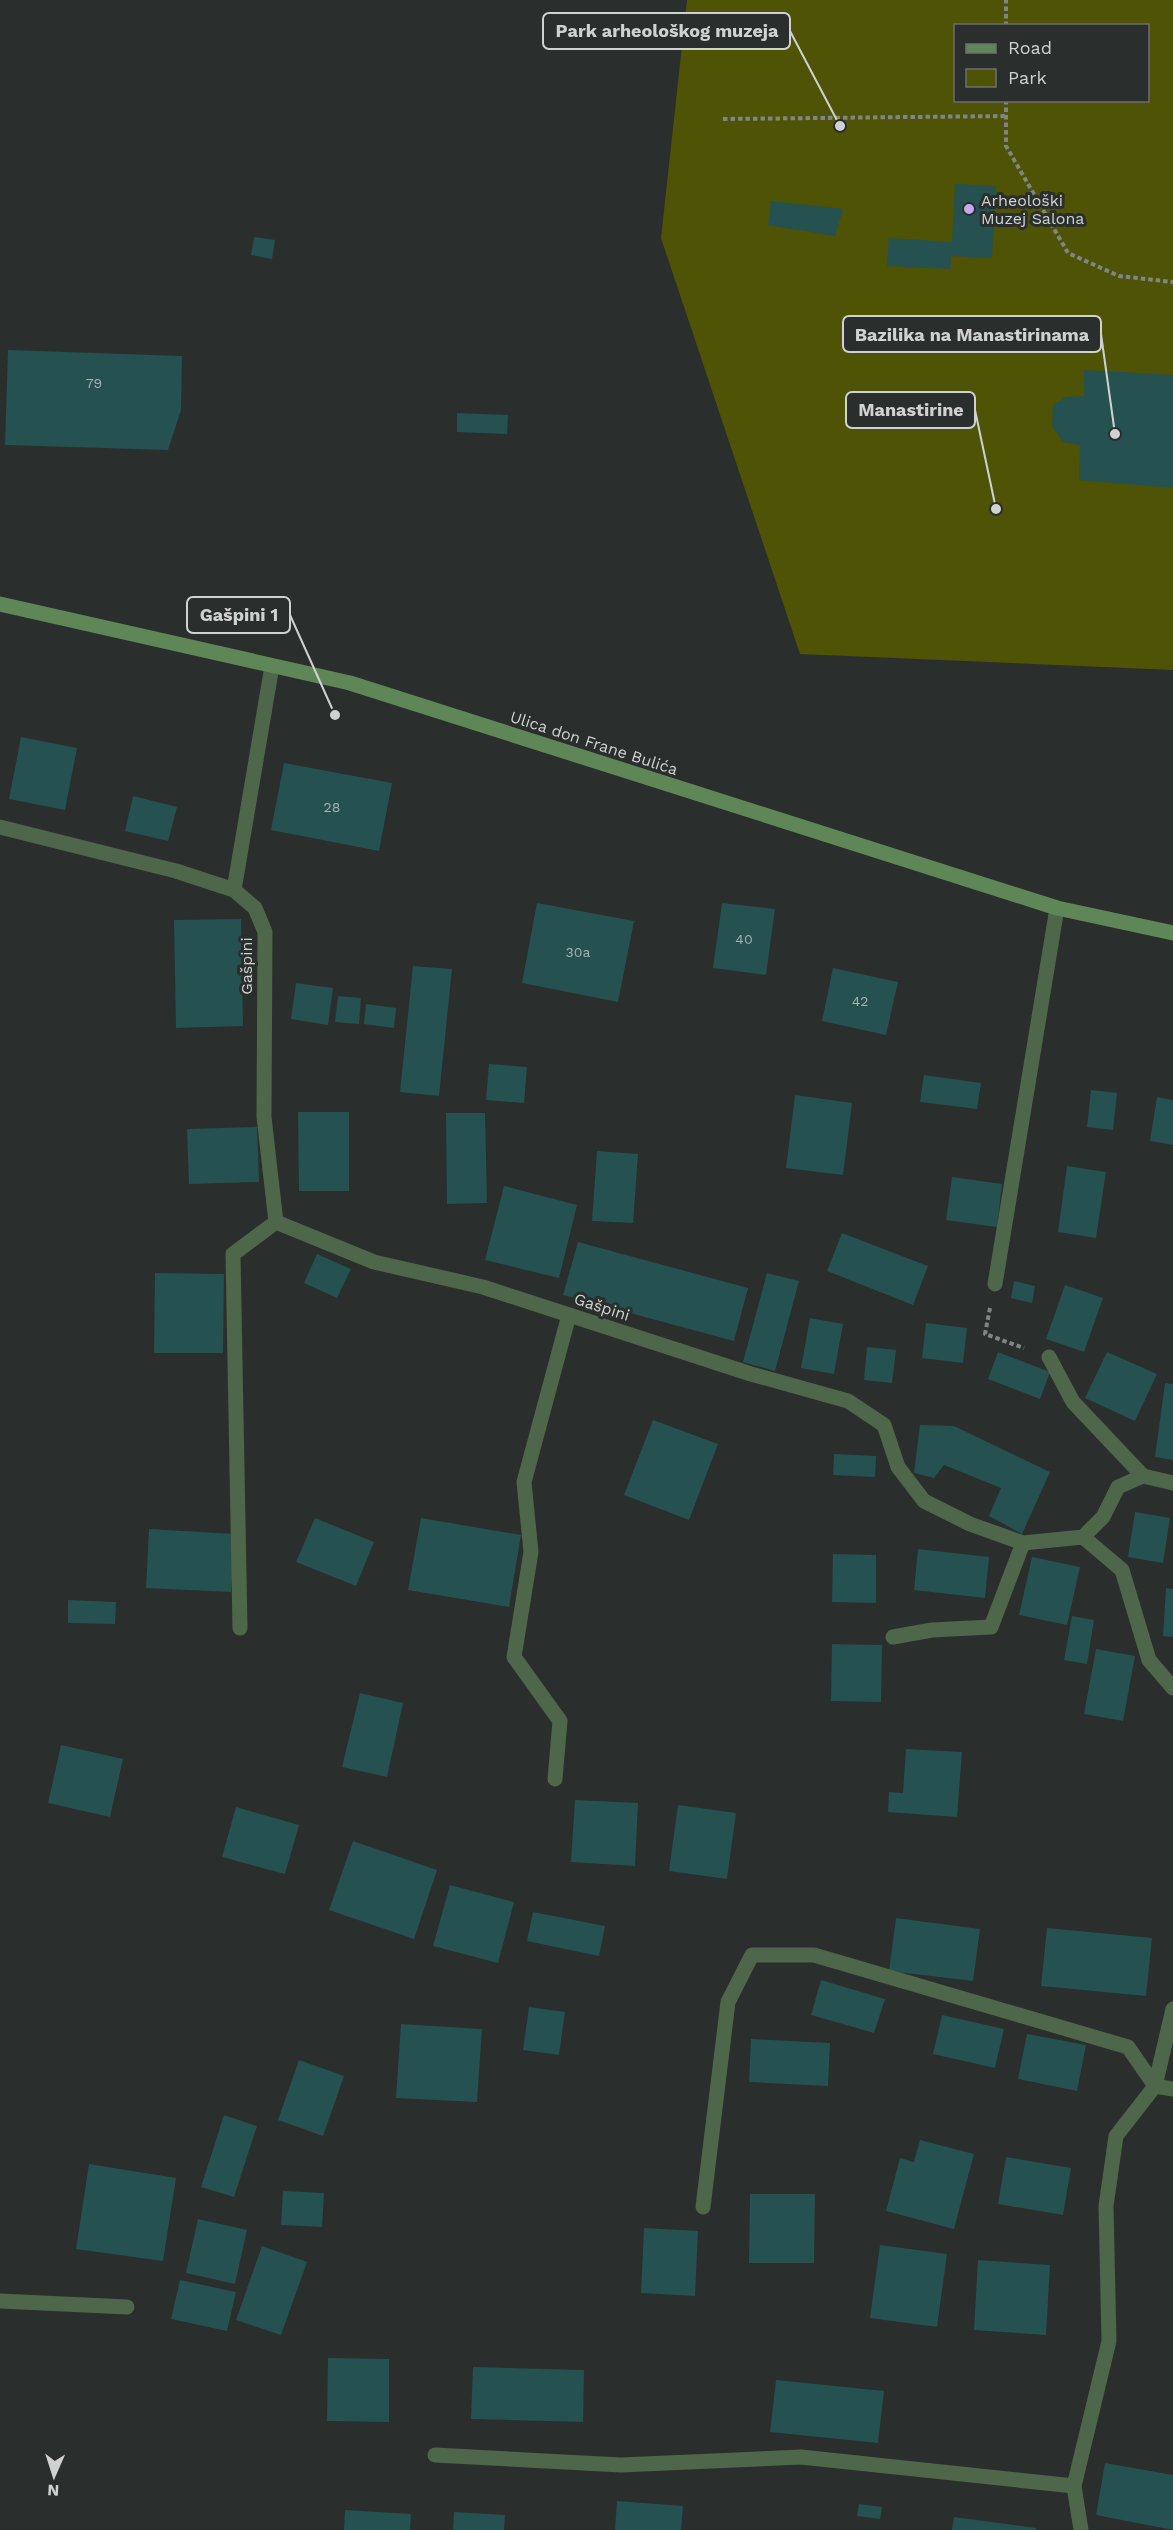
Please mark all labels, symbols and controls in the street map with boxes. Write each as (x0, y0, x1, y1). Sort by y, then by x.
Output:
callout: Park arheološkog muzeja (543, 13, 790, 49)
text: Park arheološkog muzeja (556, 20, 779, 41)
legend (954, 24, 1149, 102)
text: Road (1008, 37, 1052, 58)
text: Park (1008, 67, 1047, 88)
place label: Arheološki Muzej Salona (981, 191, 1084, 228)
marker: Arheološki Muzej Salona (962, 202, 976, 216)
callout: Bazilika na Manastirinama (843, 316, 1101, 352)
text: Bazilika na Manastirinama (855, 324, 1090, 345)
house number: 79 (86, 375, 102, 391)
callout: Manastirine (846, 392, 975, 428)
text: Manastirine (858, 399, 964, 420)
callout: Gašpini 1 (187, 597, 290, 633)
text: Gašpini 1 (200, 604, 278, 625)
street label: Ulica don Frane Bulića (508, 707, 680, 779)
house number: 28 (324, 799, 340, 815)
house number: 40 (735, 931, 753, 947)
street label: Gašpini (237, 937, 256, 995)
house number: 30a (566, 944, 590, 960)
house number: 42 (852, 993, 868, 1009)
street label: Gašpini (572, 1289, 632, 1325)
north arrow (24, 2446, 84, 2506)
text: N (47, 2481, 60, 2500)

